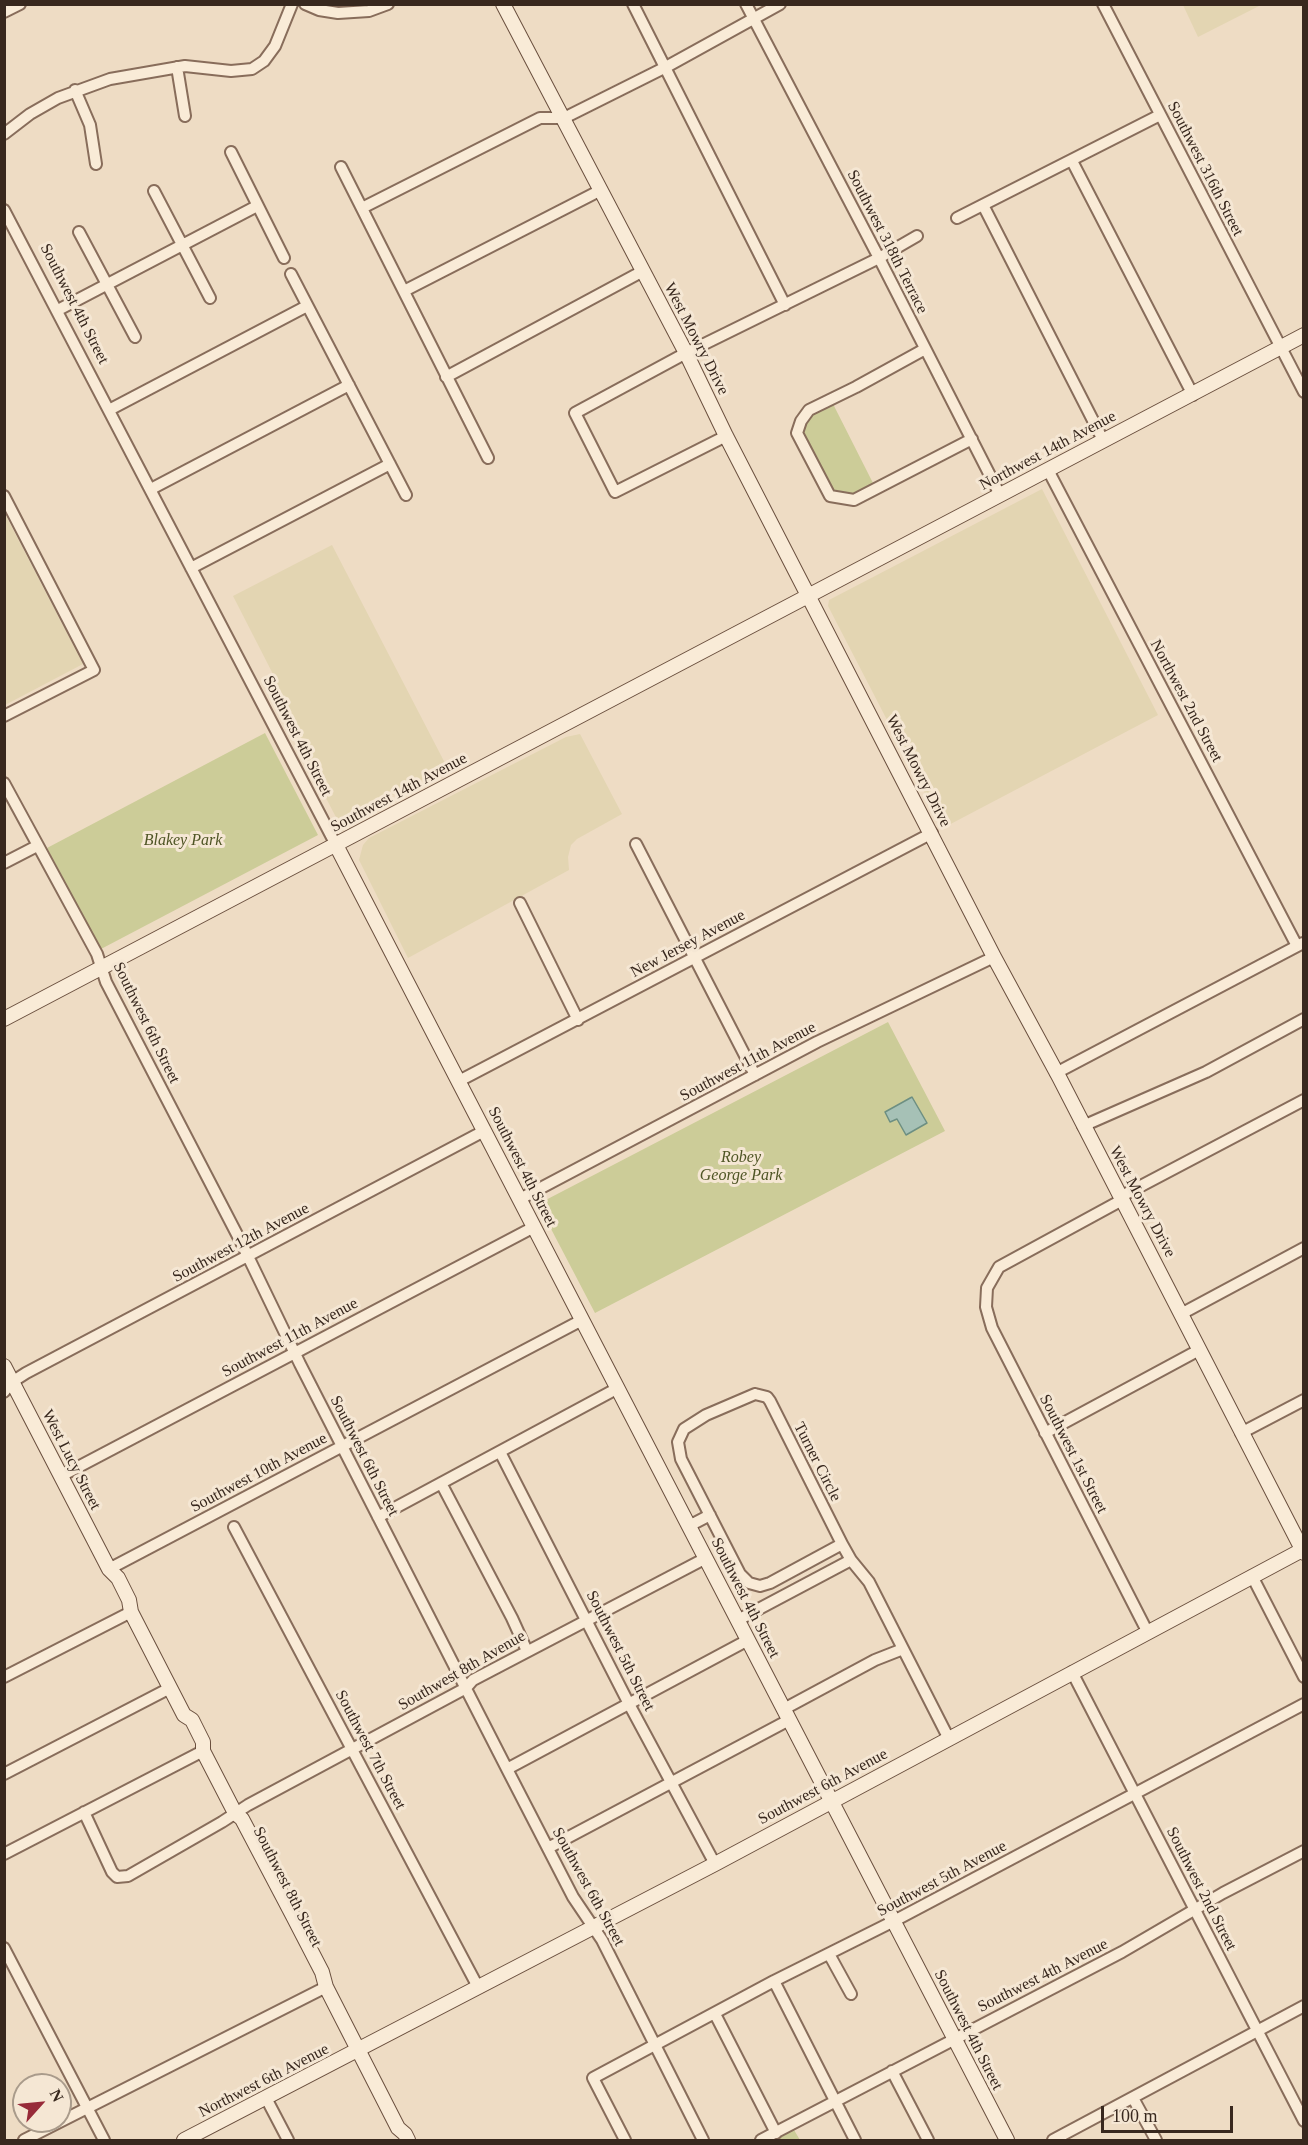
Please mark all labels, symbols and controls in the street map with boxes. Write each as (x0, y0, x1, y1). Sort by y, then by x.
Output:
street label: Southwest 316th Street (1163, 99, 1247, 239)
street label: Southwest 318th Terrace (842, 167, 932, 317)
street label: Southwest 4th Street (35, 241, 113, 367)
street label: West Mowry Drive (659, 280, 733, 398)
street label: Northwest 14th Avenue (977, 407, 1119, 495)
street label: Northwest 2nd Street (1146, 636, 1226, 766)
street label: Southwest 4th Street (258, 673, 336, 799)
street label: West Mowry Drive (881, 712, 955, 830)
street label: Southwest 14th Avenue (328, 749, 470, 837)
park label: Blakey Park (144, 831, 222, 851)
street label: New Jersey Avenue (628, 906, 748, 982)
street label: Southwest 6th Street (108, 959, 184, 1087)
street label: Southwest 11th Avenue (677, 1018, 819, 1106)
street label: Southwest 4th Street (483, 1104, 561, 1230)
street label: West Mowry Drive (1105, 1143, 1179, 1261)
park label: Robey George Park (700, 1148, 782, 1186)
street label: Southwest 12th Avenue (170, 1199, 312, 1287)
street label: Southwest 11th Avenue (219, 1294, 361, 1382)
street label: Southwest 1st Street (1035, 1391, 1111, 1517)
street label: Southwest 6th Street (325, 1393, 403, 1519)
street label: West Lucy Street (38, 1407, 104, 1513)
street label: Turner Circle (789, 1419, 845, 1505)
street label: Southwest 10th Avenue (188, 1429, 330, 1517)
street label: Southwest 4th Street (706, 1535, 784, 1661)
street label: Southwest 5th Street (581, 1588, 659, 1714)
street label: Southwest 8th Avenue (395, 1627, 529, 1715)
street label: Southwest 7th Street (330, 1687, 410, 1813)
street label: Southwest 6th Avenue (755, 1745, 891, 1829)
street label: Southwest 8th Street (248, 1824, 326, 1950)
street label: Southwest 6th Street (548, 1824, 628, 1950)
street label: Southwest 2nd Street (1162, 1824, 1240, 1954)
street label: Southwest 5th Avenue (874, 1837, 1010, 1921)
street label: Southwest 4th Avenue (975, 1935, 1111, 2017)
street label: Southwest 4th Street (929, 1967, 1007, 2093)
street label: Northwest 6th Avenue (196, 2040, 332, 2122)
north arrow (12, 2073, 72, 2133)
text: N (47, 2086, 67, 2105)
scale bar (1104, 2094, 1236, 2132)
text: 100 m (1112, 2106, 1158, 2126)

